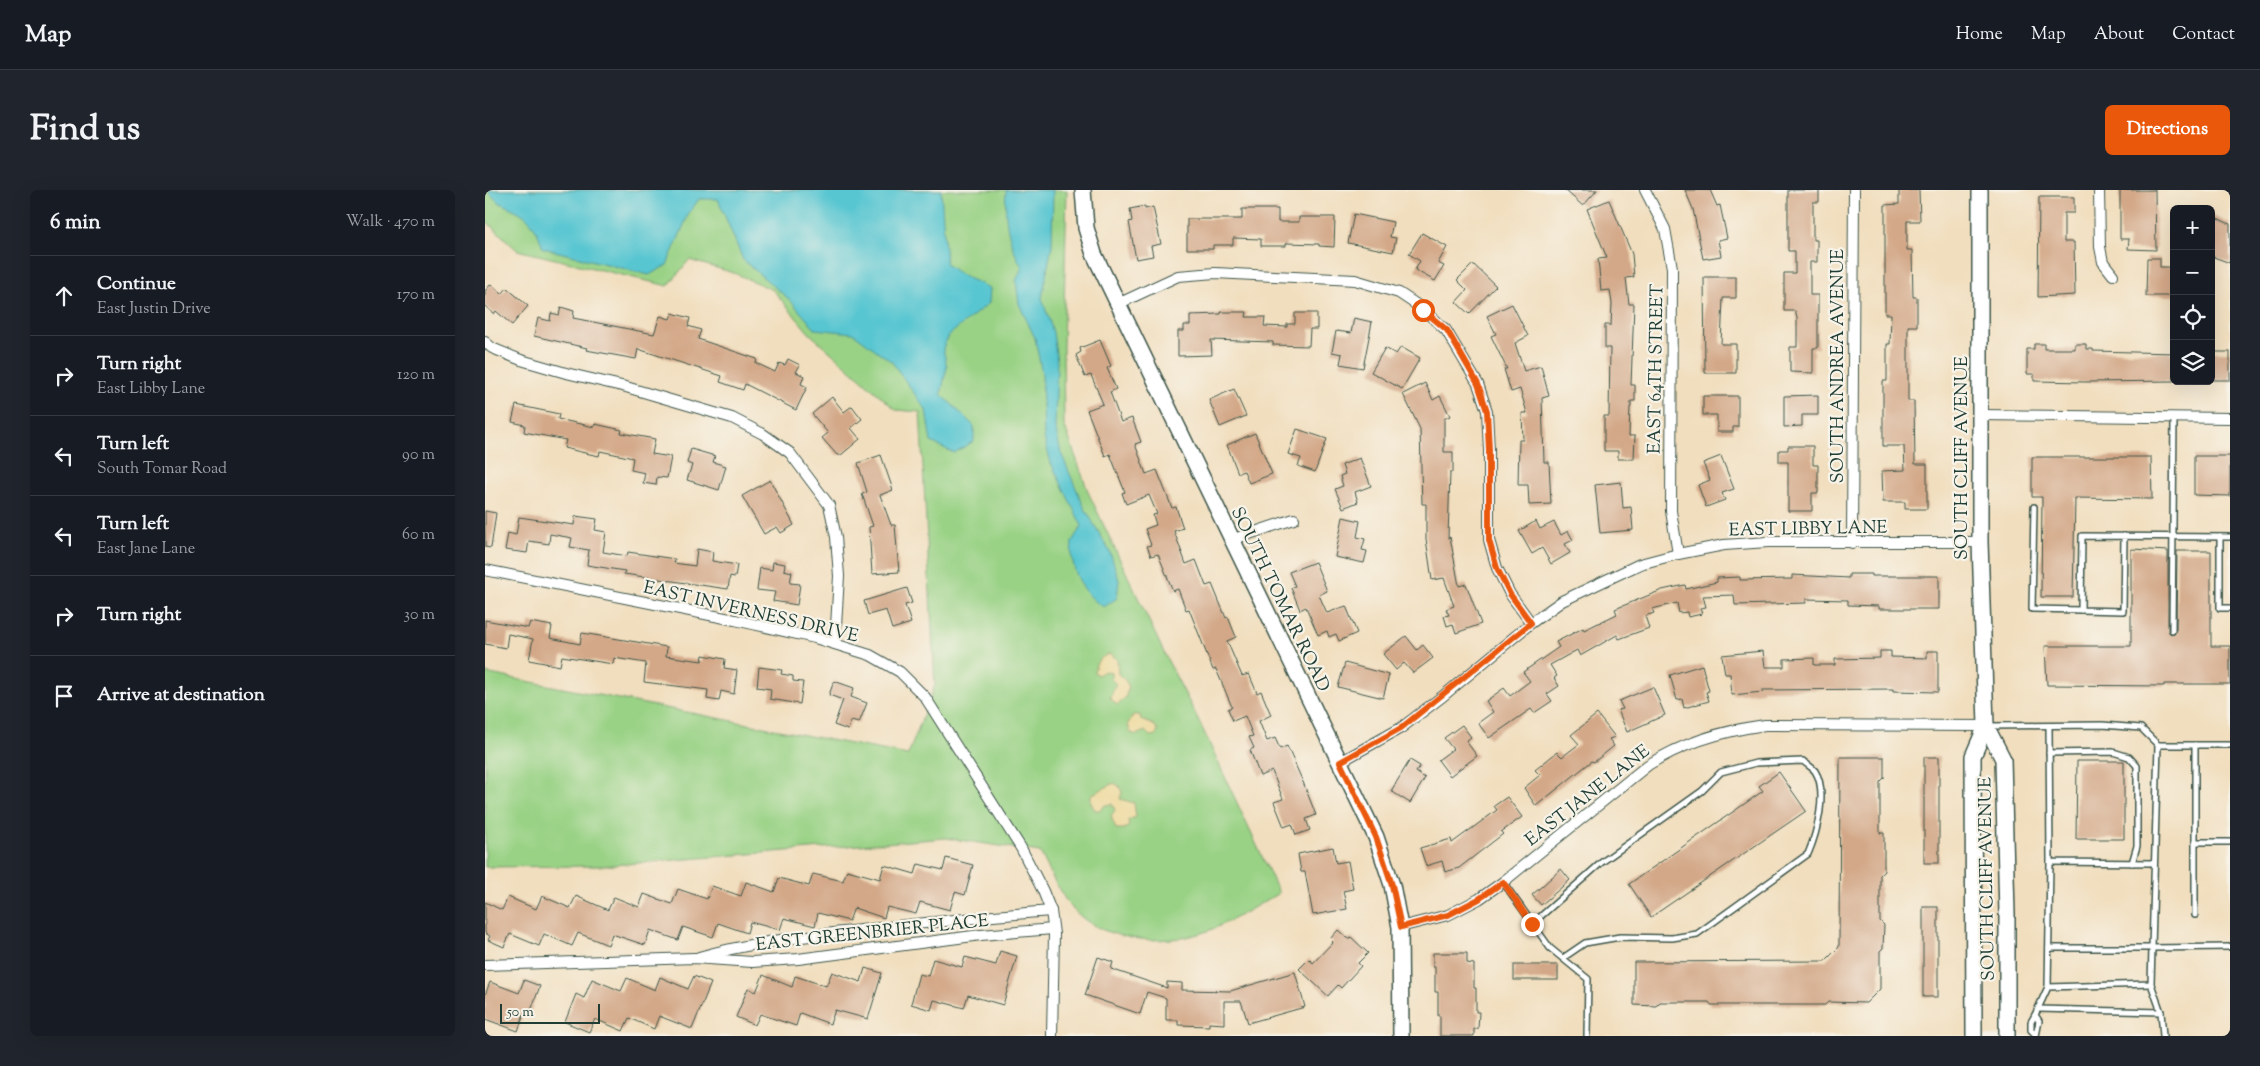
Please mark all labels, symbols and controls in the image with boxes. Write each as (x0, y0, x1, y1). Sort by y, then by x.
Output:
text: Map (25, 18, 71, 52)
text: Home (1956, 22, 2003, 48)
text: Map (2031, 22, 2066, 48)
text: About (2094, 22, 2144, 48)
text: Contact (2172, 22, 2235, 48)
text: Find us (30, 105, 140, 156)
button: Directions (2105, 105, 2230, 155)
map controls (2170, 205, 2215, 385)
button: + (2170, 205, 2215, 250)
text: 6 min (50, 208, 101, 238)
text: Walk · 470 m (346, 211, 435, 234)
street label: SOUTH ANDREA AVENUE (1826, 249, 1852, 483)
button: − (2170, 250, 2215, 295)
text: Continue (97, 271, 176, 298)
icon: ahead (50, 282, 78, 310)
text: 170 m (397, 284, 435, 307)
street label: EAST 64TH STREET (1643, 284, 1671, 454)
button: locate (2170, 295, 2215, 340)
text: East Justin Drive (97, 298, 211, 321)
route start (1412, 299, 1435, 322)
button: layers (2170, 340, 2215, 385)
text: Turn right (97, 351, 181, 378)
street label: SOUTH CLIFF AVENUE (1950, 356, 1976, 560)
icon: right (50, 362, 78, 390)
text: 120 m (397, 364, 435, 387)
text: East Libby Lane (97, 378, 205, 401)
text: Turn left (97, 431, 169, 458)
icon: left (50, 442, 78, 470)
text: 90 m (402, 444, 435, 467)
text: South Tomar Road (97, 458, 227, 481)
street label: SOUTH TOMAR ROAD (1223, 503, 1335, 697)
text: Turn left (97, 511, 169, 538)
street label: EAST LIBBY LANE (1728, 516, 1888, 544)
icon: left (50, 522, 78, 550)
text: 60 m (402, 524, 435, 547)
text: East Jane Lane (97, 538, 195, 561)
street label: EAST INVERNESS DRIVE (640, 576, 861, 650)
icon: right (50, 602, 78, 630)
text: Turn right (97, 602, 181, 629)
text: 30 m (404, 604, 435, 627)
icon: arrive (50, 682, 78, 710)
text: Arrive at destination (97, 682, 265, 709)
street label: EAST JANE LANE (1520, 739, 1656, 854)
street label: SOUTH CLIFF AVENUE (1973, 777, 2003, 981)
street label: EAST GREENBRIER PLACE (754, 909, 990, 959)
route end (1521, 913, 1544, 936)
scale bar (500, 1001, 600, 1024)
text: 50 m (507, 1003, 534, 1023)

